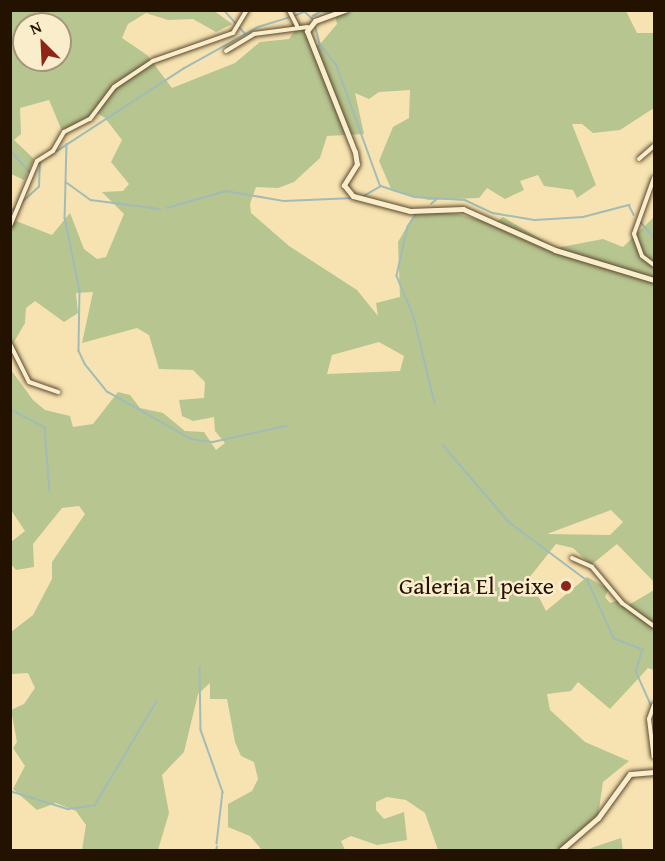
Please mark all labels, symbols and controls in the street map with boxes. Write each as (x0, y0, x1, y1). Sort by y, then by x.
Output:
north arrow (12, 12, 72, 72)
text: N (26, 14, 45, 41)
place label: Galeria El peixe (399, 572, 554, 600)
marker: Galeria El peixe (559, 579, 573, 593)

